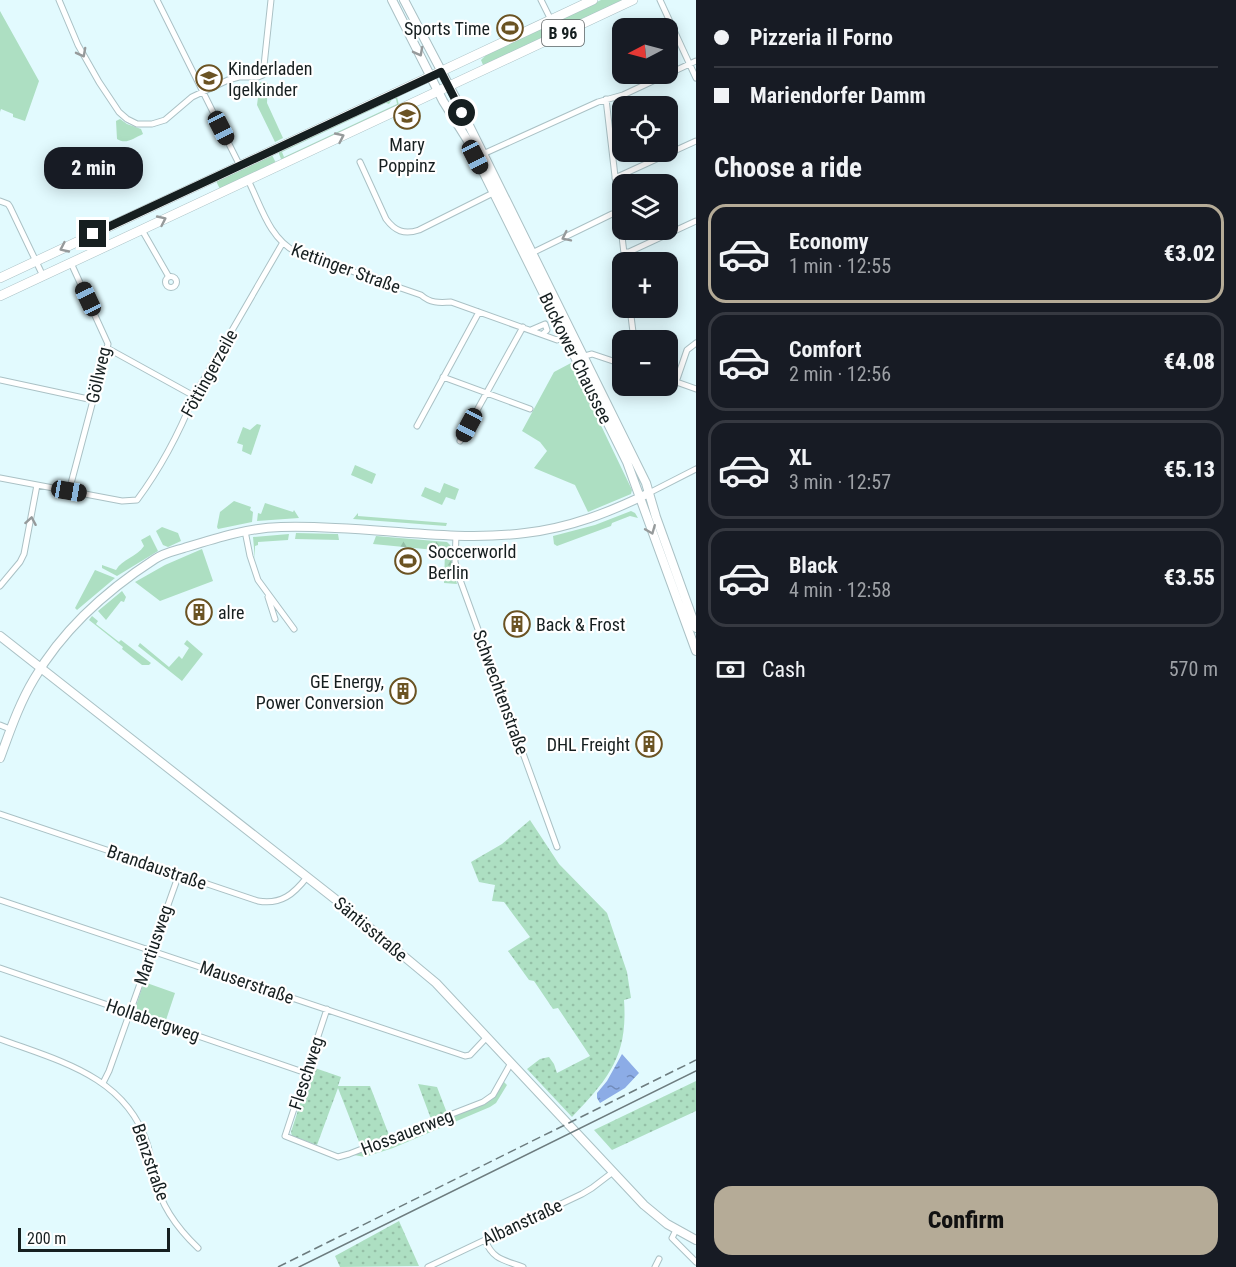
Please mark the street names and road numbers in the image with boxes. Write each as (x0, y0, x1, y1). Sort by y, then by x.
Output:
road number: B 96 (542, 20, 584, 46)
street label: Kettinger Straße (289, 239, 403, 297)
street label: Buckower Chaussee (535, 289, 617, 427)
street label: Föttingerzeile (176, 326, 242, 420)
street label: Göllweg (81, 345, 115, 405)
street label: Schwechtenstraße (469, 627, 533, 757)
street label: Brandaustraße (105, 840, 209, 894)
street label: Säntisstraße (330, 892, 412, 966)
street label: Martiusweg (129, 902, 177, 988)
street label: Mauserstraße (197, 956, 297, 1008)
street label: Hollabergweg (103, 994, 203, 1046)
street label: Fleschweg (284, 1034, 328, 1112)
street label: Hossauerweg (358, 1105, 456, 1159)
street label: Benzstraße (128, 1121, 174, 1203)
street label: Albanstraße (479, 1194, 565, 1250)

